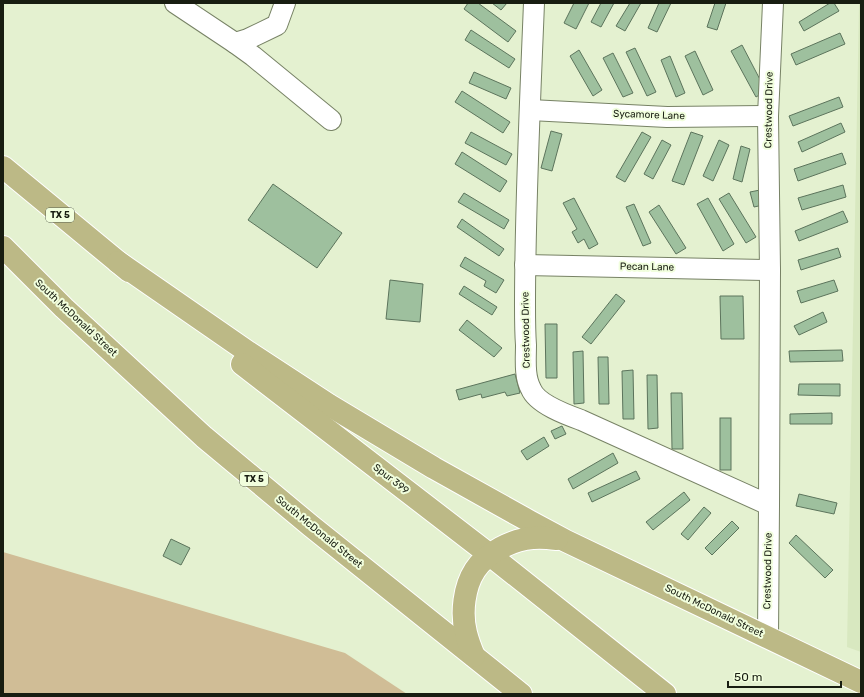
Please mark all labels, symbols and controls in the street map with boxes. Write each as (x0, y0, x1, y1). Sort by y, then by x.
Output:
street label: Crestwood Drive (762, 71, 776, 148)
street label: Sycamore Lane (613, 108, 685, 122)
road number: TX 5 (46, 208, 74, 222)
street label: Pecan Lane (620, 261, 675, 273)
street label: South McDonald Street (32, 277, 120, 359)
street label: Crestwood Drive (519, 291, 533, 368)
street label: Spur 399 (371, 461, 411, 497)
road number: TX 5 (240, 472, 268, 486)
street label: South McDonald Street (273, 493, 365, 571)
street label: Crestwood Drive (761, 532, 775, 609)
street label: South McDonald Street (663, 582, 765, 640)
scale bar (728, 663, 841, 689)
text: 50 m (734, 670, 762, 684)

